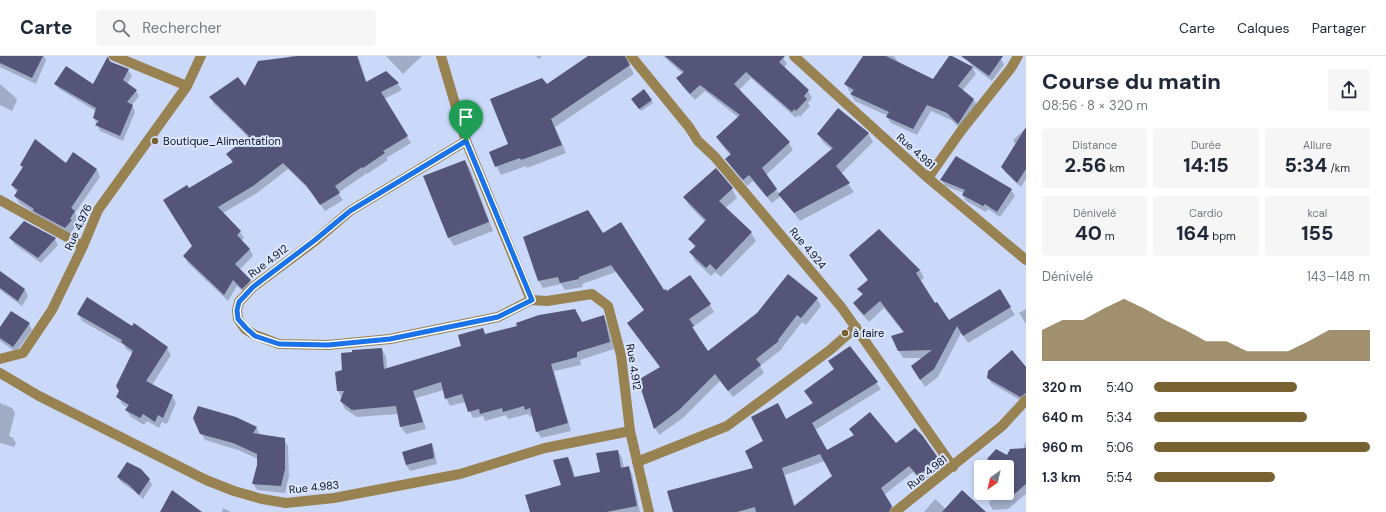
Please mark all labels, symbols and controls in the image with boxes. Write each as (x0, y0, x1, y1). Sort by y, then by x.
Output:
search box (96, 10, 376, 46)
text: Carte (20, 15, 72, 40)
icon: search (110, 17, 132, 39)
text: Rechercher (142, 18, 222, 38)
text: Carte (1179, 19, 1215, 37)
text: Calques (1237, 19, 1290, 37)
text: Partager (1312, 19, 1366, 37)
text: Course du matin (1042, 67, 1221, 96)
button: share (1328, 69, 1370, 111)
text: 08:56 · 8 × 320 m (1042, 97, 1148, 114)
pin (449, 100, 483, 141)
icon: arrive (455, 106, 477, 128)
street label: Rue 4.981 (894, 130, 938, 172)
place label: Boutique_Alimentation (163, 134, 281, 148)
marker: Boutique_Alimentation (150, 136, 160, 146)
text: Distance (1072, 138, 1117, 152)
text: Durée (1191, 138, 1221, 152)
text: Allure (1303, 138, 1332, 152)
text: 2.56 (1065, 152, 1106, 178)
text: 14:15 (1183, 152, 1229, 178)
text: 5:34 (1285, 152, 1327, 178)
text: km (1106, 161, 1125, 175)
text: /km (1327, 161, 1350, 175)
street label: Rue 4.976 (61, 201, 95, 252)
text: Dénivelé (1073, 206, 1116, 220)
text: Cardio (1189, 206, 1223, 220)
text: kcal (1307, 206, 1327, 220)
text: 40 (1075, 220, 1102, 246)
text: 164 (1176, 220, 1209, 246)
text: 155 (1301, 220, 1333, 246)
street label: Rue 4.924 (787, 224, 830, 272)
text: m (1102, 229, 1115, 243)
text: bpm (1209, 229, 1236, 243)
street label: Rue 4.912 (245, 241, 291, 281)
text: Dénivelé (1042, 268, 1093, 285)
text: 143–148 m (1307, 268, 1370, 285)
place label: à faire (853, 326, 884, 340)
marker: à faire (840, 328, 850, 338)
street label: Rue 4.912 (623, 343, 645, 391)
text: 320 m (1042, 379, 1082, 396)
text: 5:40 (1106, 379, 1133, 396)
text: 640 m (1042, 409, 1083, 426)
text: 5:34 (1106, 409, 1132, 426)
text: 960 m (1042, 439, 1083, 456)
text: 5:06 (1106, 439, 1134, 456)
street label: Rue 4.981 (904, 452, 950, 492)
north arrow (974, 460, 1014, 500)
map controls (974, 460, 1014, 500)
text: 1.3 km (1042, 469, 1081, 486)
text: 5:54 (1106, 469, 1132, 486)
street label: Rue 4.983 (288, 477, 340, 497)

